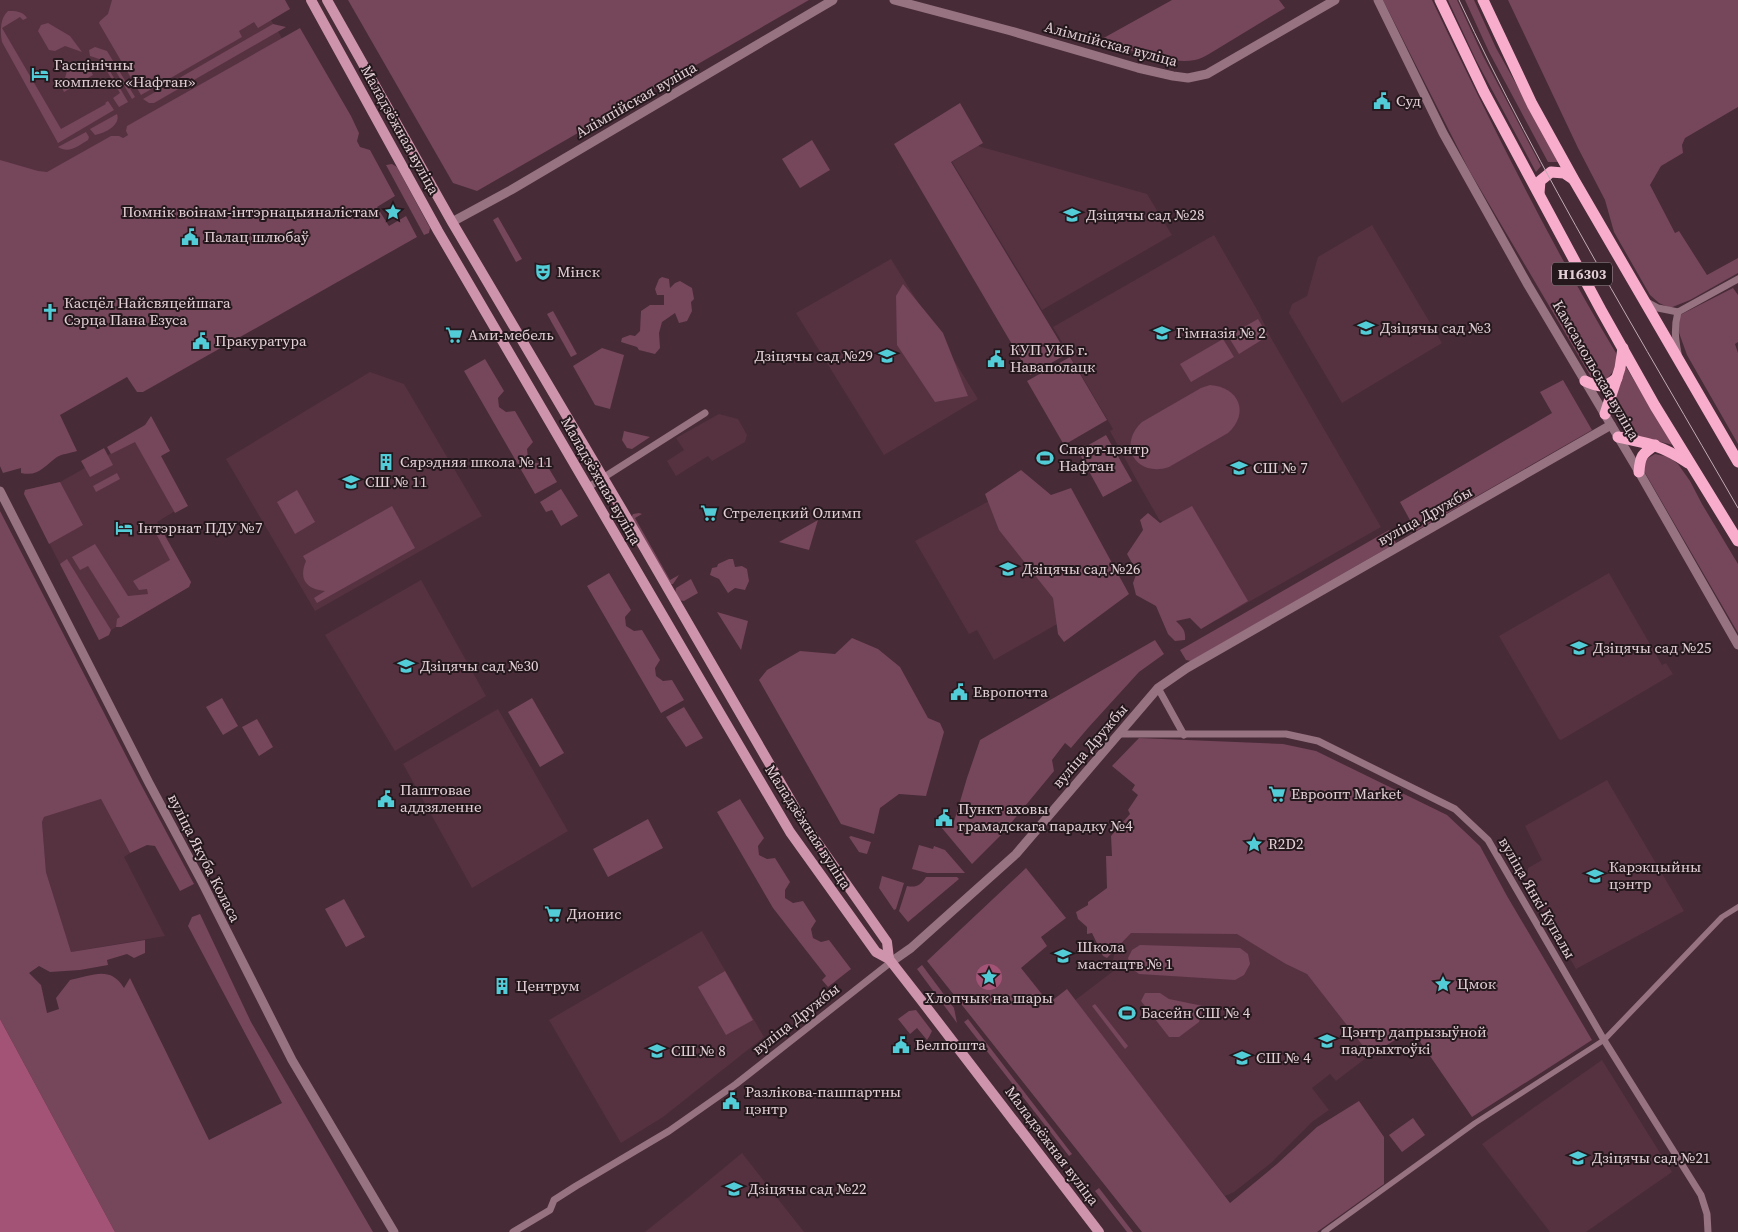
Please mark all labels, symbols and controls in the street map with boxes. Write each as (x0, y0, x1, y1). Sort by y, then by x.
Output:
street label: Алімпійская вуліца (1042, 16, 1180, 71)
place label: Гасцінічны комплекс «Нафтан» (54, 54, 195, 92)
street label: Алімпійская вуліца (571, 56, 701, 143)
street label: Маладзёжная вуліца (356, 61, 445, 198)
hotel icon: Гасцінічны комплекс «Нафтан» (30, 64, 50, 84)
place label: Суд (1396, 90, 1421, 111)
public building icon: Суд (1372, 91, 1392, 111)
place label: Помнік воінам-інтэрнацыяналістам (122, 201, 379, 222)
place icon: Помнік воінам-інтэрнацыяналістам (383, 202, 403, 222)
place label: Дзіцячы сад №28 (1086, 204, 1205, 225)
school or university icon: Дзіцячы сад №28 (1062, 205, 1082, 225)
place label: Палац шлюбаў (204, 226, 309, 247)
public building icon: Палац шлюбаў (180, 227, 200, 247)
place label: Мінск (557, 261, 601, 282)
theatre icon: Мінск (533, 262, 553, 282)
road number: Н16303 (1552, 262, 1612, 286)
place label: Касцёл Найсвяцейшага Сэрца Пана Езуса (64, 292, 231, 330)
street label: Камсамольская вуліца (1548, 296, 1645, 444)
church icon: Касцёл Найсвяцейшага Сэрца Пана Езуса (40, 302, 60, 322)
place label: Дзіцячы сад №3 (1380, 317, 1491, 338)
school or university icon: Дзіцячы сад №3 (1356, 318, 1376, 338)
place label: Гімназія № 2 (1176, 322, 1266, 343)
school or university icon: Гімназія № 2 (1152, 323, 1172, 343)
place label: Ами-мебель (468, 324, 554, 345)
supermarket icon: Ами-мебель (444, 325, 464, 345)
place label: Пракуратура (215, 330, 307, 351)
public building icon: Пракуратура (191, 331, 211, 351)
place label: КУП УКБ г. Наваполацк (1010, 339, 1096, 377)
place label: Дзіцячы сад №29 (754, 345, 873, 366)
school or university icon: Дзіцячы сад №29 (877, 346, 897, 366)
public building icon: КУП УКБ г. Наваполацк (986, 349, 1006, 369)
street label: Маладзёжная вуліца (556, 413, 647, 549)
place label: Спарт-цэнтр Нафтан (1059, 438, 1149, 476)
sports icon: Спарт-цэнтр Нафтан (1035, 448, 1055, 468)
place label: Сярэдняя школа № 11 (400, 451, 553, 472)
building icon: Сярэдняя школа № 11 (376, 452, 396, 472)
place label: СШ № 7 (1253, 457, 1308, 478)
school or university icon: СШ № 7 (1229, 458, 1249, 478)
place label: СШ № 11 (365, 471, 427, 492)
school or university icon: СШ № 11 (341, 472, 361, 492)
street label: вуліца Дружбы (1374, 481, 1476, 550)
place label: Стрелецкий Олимп (723, 502, 862, 523)
supermarket icon: Стрелецкий Олимп (699, 503, 719, 523)
place label: Інтэрнат ПДУ №7 (138, 517, 262, 538)
hotel icon: Інтэрнат ПДУ №7 (114, 518, 134, 538)
place label: Дзіцячы сад №26 (1022, 558, 1141, 579)
school or university icon: Дзіцячы сад №26 (998, 559, 1018, 579)
place label: Дзіцячы сад №25 (1593, 637, 1712, 658)
school or university icon: Дзіцячы сад №25 (1569, 638, 1589, 658)
place label: Дзіцячы сад №30 (420, 655, 539, 676)
school or university icon: Дзіцячы сад №30 (396, 656, 416, 676)
place label: Европочта (973, 681, 1048, 702)
public building icon: Европочта (949, 682, 969, 702)
street label: вуліца Дружбы (1047, 699, 1132, 792)
street label: Маладзёжная вуліца (760, 760, 857, 893)
place label: Паштовае аддзяленне (400, 779, 482, 817)
place label: Евроопт Market (1291, 783, 1401, 804)
supermarket icon: Евроопт Market (1267, 784, 1287, 804)
public building icon: Паштовае аддзяленне (376, 789, 396, 809)
street label: вуліца Якуба Коласа (163, 790, 246, 926)
place label: Пункт аховы грамадскага парадку №4 (958, 798, 1133, 836)
public building icon: Пункт аховы грамадскага парадку №4 (934, 808, 954, 828)
place label: R2D2 (1268, 833, 1303, 854)
street label: вуліца Янкі Купалы (1494, 833, 1581, 962)
place icon: R2D2 (1244, 834, 1264, 854)
place label: Карэкцыйны цэнтр (1609, 856, 1701, 894)
school or university icon: Карэкцыйны цэнтр (1585, 866, 1605, 886)
place label: Дионис (567, 903, 621, 924)
supermarket icon: Дионис (543, 904, 563, 924)
place label: Школа мастацтв № 1 (1077, 936, 1173, 974)
school or university icon: Школа мастацтв № 1 (1053, 946, 1073, 966)
place icon: Хлопчык на шары (979, 967, 999, 987)
place label: Цмок (1457, 973, 1497, 994)
place icon: Цмок (1433, 974, 1453, 994)
place label: Центрум (516, 975, 580, 996)
building icon: Центрум (492, 976, 512, 996)
street label: вуліца Дружбы (748, 978, 844, 1059)
place label: Хлопчык на шары (925, 987, 1053, 1008)
place label: Басейн СШ № 4 (1141, 1002, 1251, 1023)
sports icon: Басейн СШ № 4 (1117, 1003, 1137, 1023)
place label: Цэнтр дапрызыўной падрыхтоўкі (1341, 1021, 1487, 1059)
school or university icon: Цэнтр дапрызыўной падрыхтоўкі (1317, 1031, 1337, 1051)
place label: Белпошта (915, 1034, 986, 1055)
public building icon: Белпошта (891, 1035, 911, 1055)
place label: СШ № 8 (671, 1040, 726, 1061)
school or university icon: СШ № 8 (647, 1041, 667, 1061)
place label: СШ № 4 (1256, 1047, 1311, 1068)
school or university icon: СШ № 4 (1232, 1048, 1252, 1068)
place label: Разлікова-пашпартны цэнтр (745, 1081, 901, 1119)
street label: Маладзёжная вуліца (1001, 1082, 1104, 1210)
public building icon: Разлікова-пашпартны цэнтр (721, 1091, 741, 1111)
place label: Дзіцячы сад №21 (1592, 1147, 1711, 1168)
school or university icon: Дзіцячы сад №21 (1568, 1148, 1588, 1168)
place label: Дзіцячы сад №22 (748, 1178, 867, 1199)
school or university icon: Дзіцячы сад №22 (724, 1179, 744, 1199)

